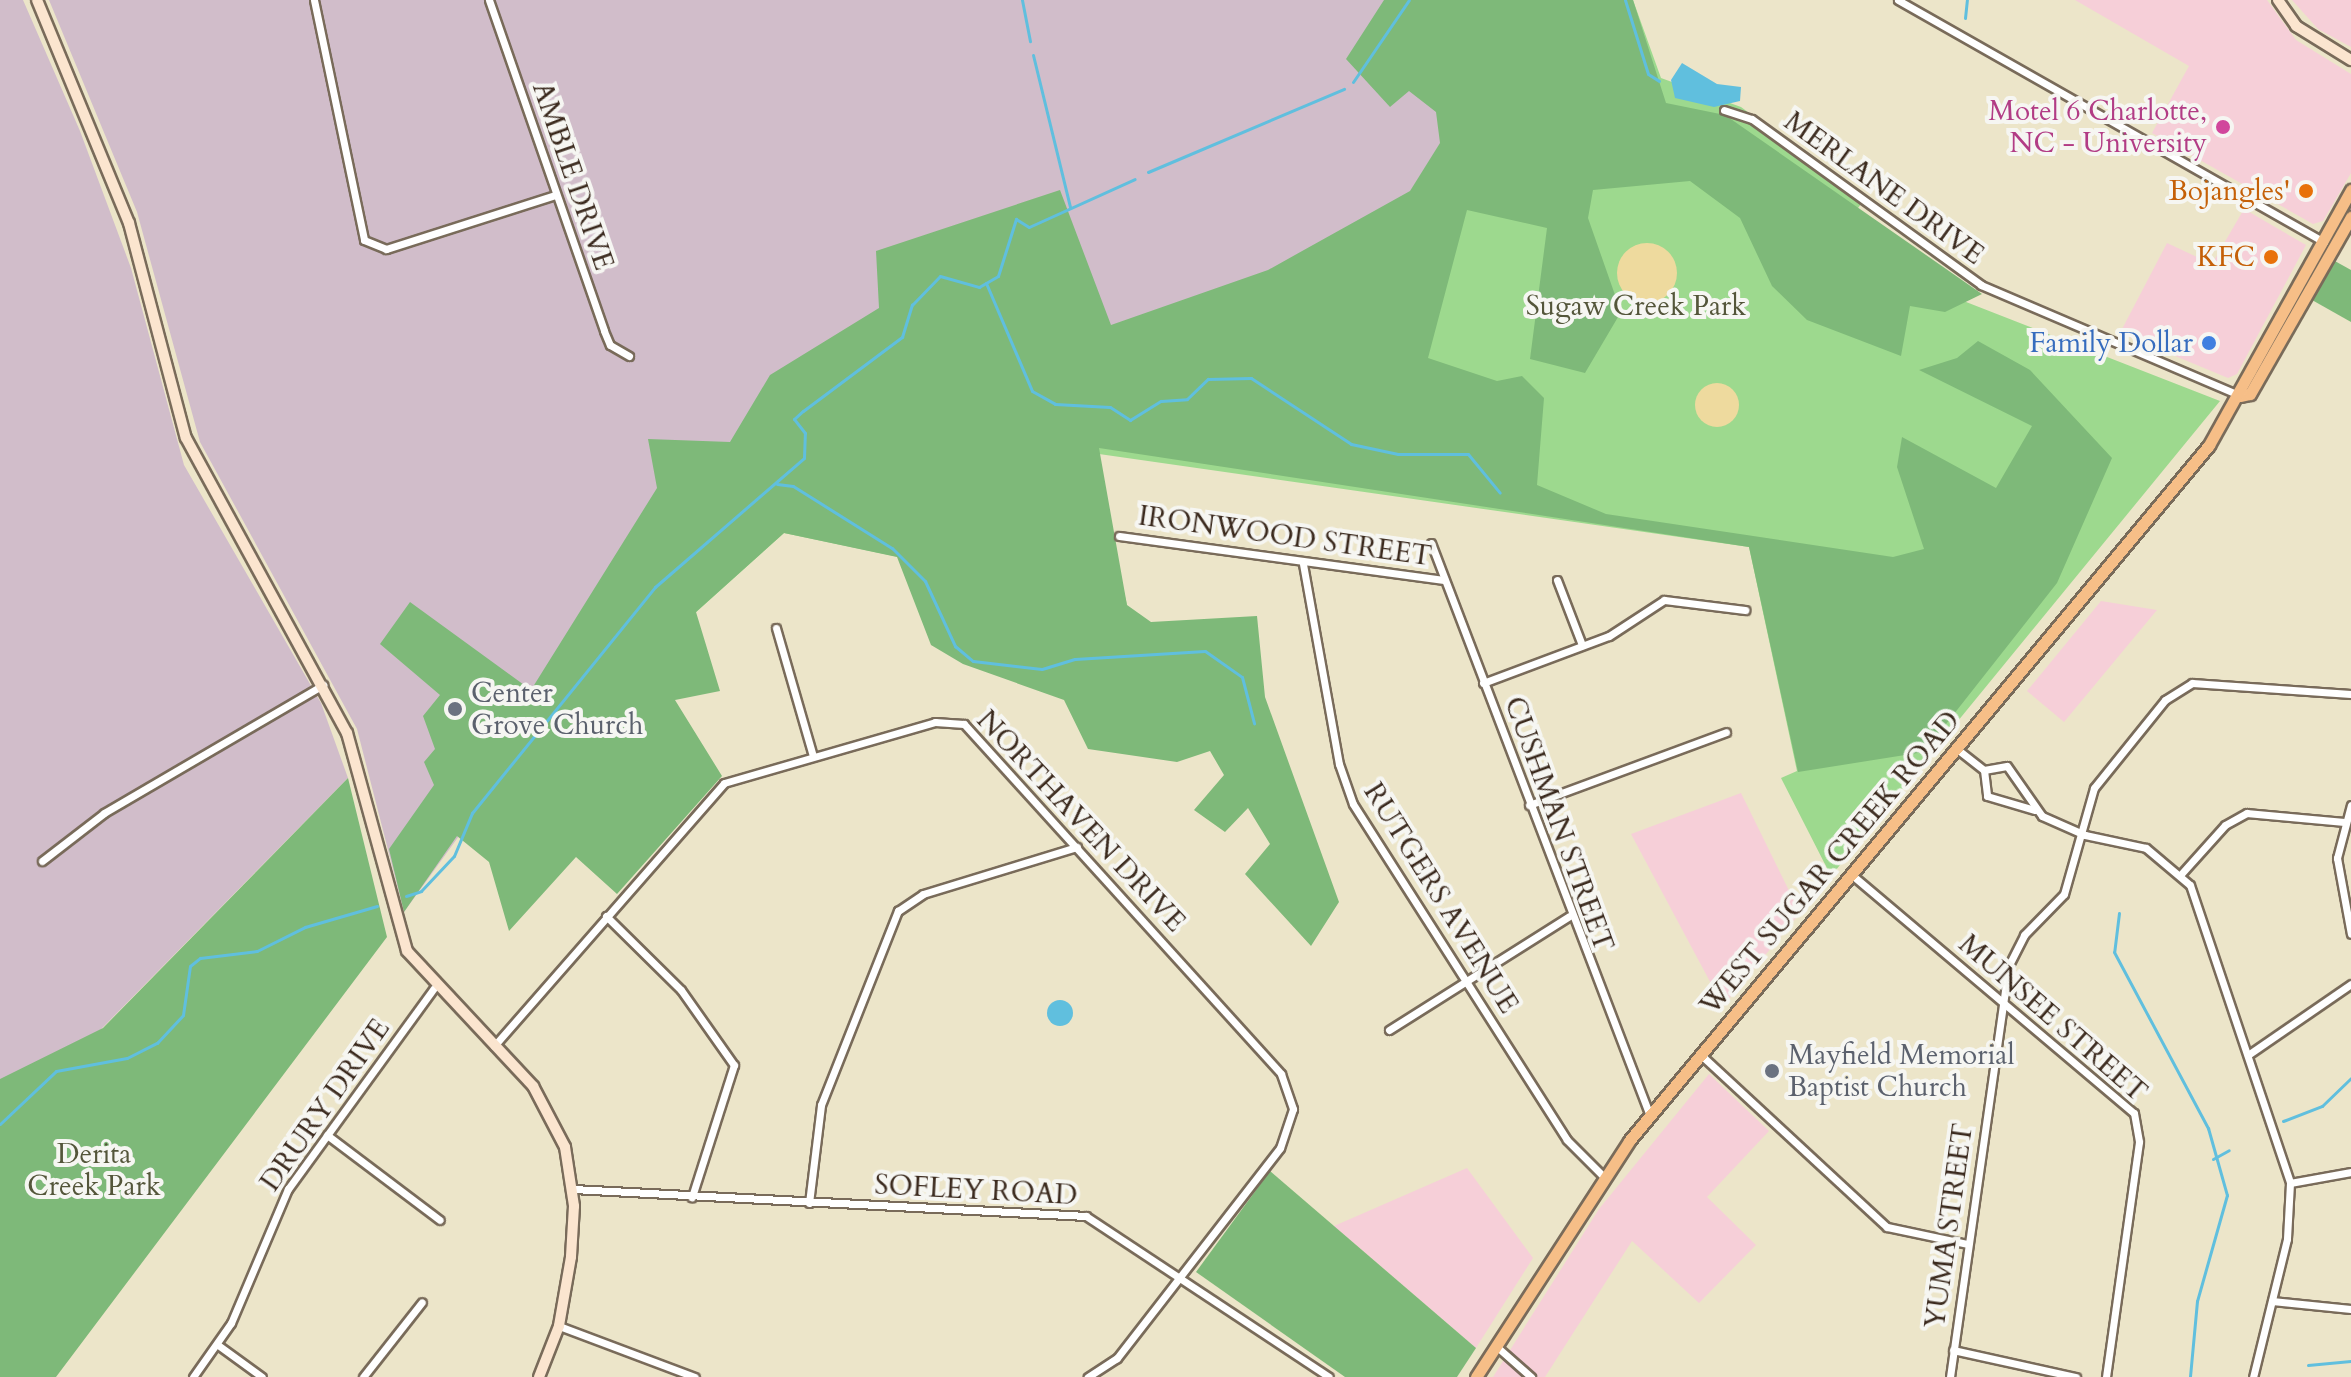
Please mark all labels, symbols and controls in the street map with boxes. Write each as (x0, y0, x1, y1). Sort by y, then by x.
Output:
street label: AMBLE DRIVE (525, 78, 621, 274)
place label: Motel 6 Charlotte, NC - University (1989, 94, 2207, 160)
street label: MERLANE DRIVE (1778, 104, 1990, 272)
marker: Motel 6 Charlotte, NC - University (2214, 118, 2232, 136)
place label: Bojangles' (2169, 174, 2290, 208)
marker: Bojangles' (2297, 182, 2315, 200)
place label: KFC (2197, 240, 2255, 274)
marker: KFC (2262, 248, 2280, 266)
park label: Sugaw Creek Park (1526, 289, 1746, 323)
place label: Family Dollar (2030, 326, 2193, 360)
marker: Family Dollar (2200, 334, 2218, 352)
street label: IRONWOOD STREET (1136, 499, 1434, 573)
place label: Center Grove Church (471, 676, 643, 742)
street label: CUSHMAN STREET (1497, 692, 1621, 956)
marker: Center Grove Church (446, 700, 464, 718)
street label: NORTHAVEN DRIVE (970, 703, 1192, 939)
street label: WEST SUGAR CREEK ROAD (1693, 704, 1967, 1022)
street label: RUTGERS AVENUE (1357, 777, 1525, 1019)
street label: MUNSEE STREET (1952, 927, 2154, 1109)
street label: DRURY DRIVE (253, 1012, 397, 1198)
place label: Mayfield Memorial Baptist Church (1788, 1038, 2015, 1104)
marker: Mayfield Memorial Baptist Church (1763, 1062, 1781, 1080)
street label: YUMA STREET (1918, 1121, 1980, 1331)
park label: Derita Creek Park (27, 1137, 161, 1203)
street label: SOFLEY ROAD (874, 1168, 1078, 1212)

